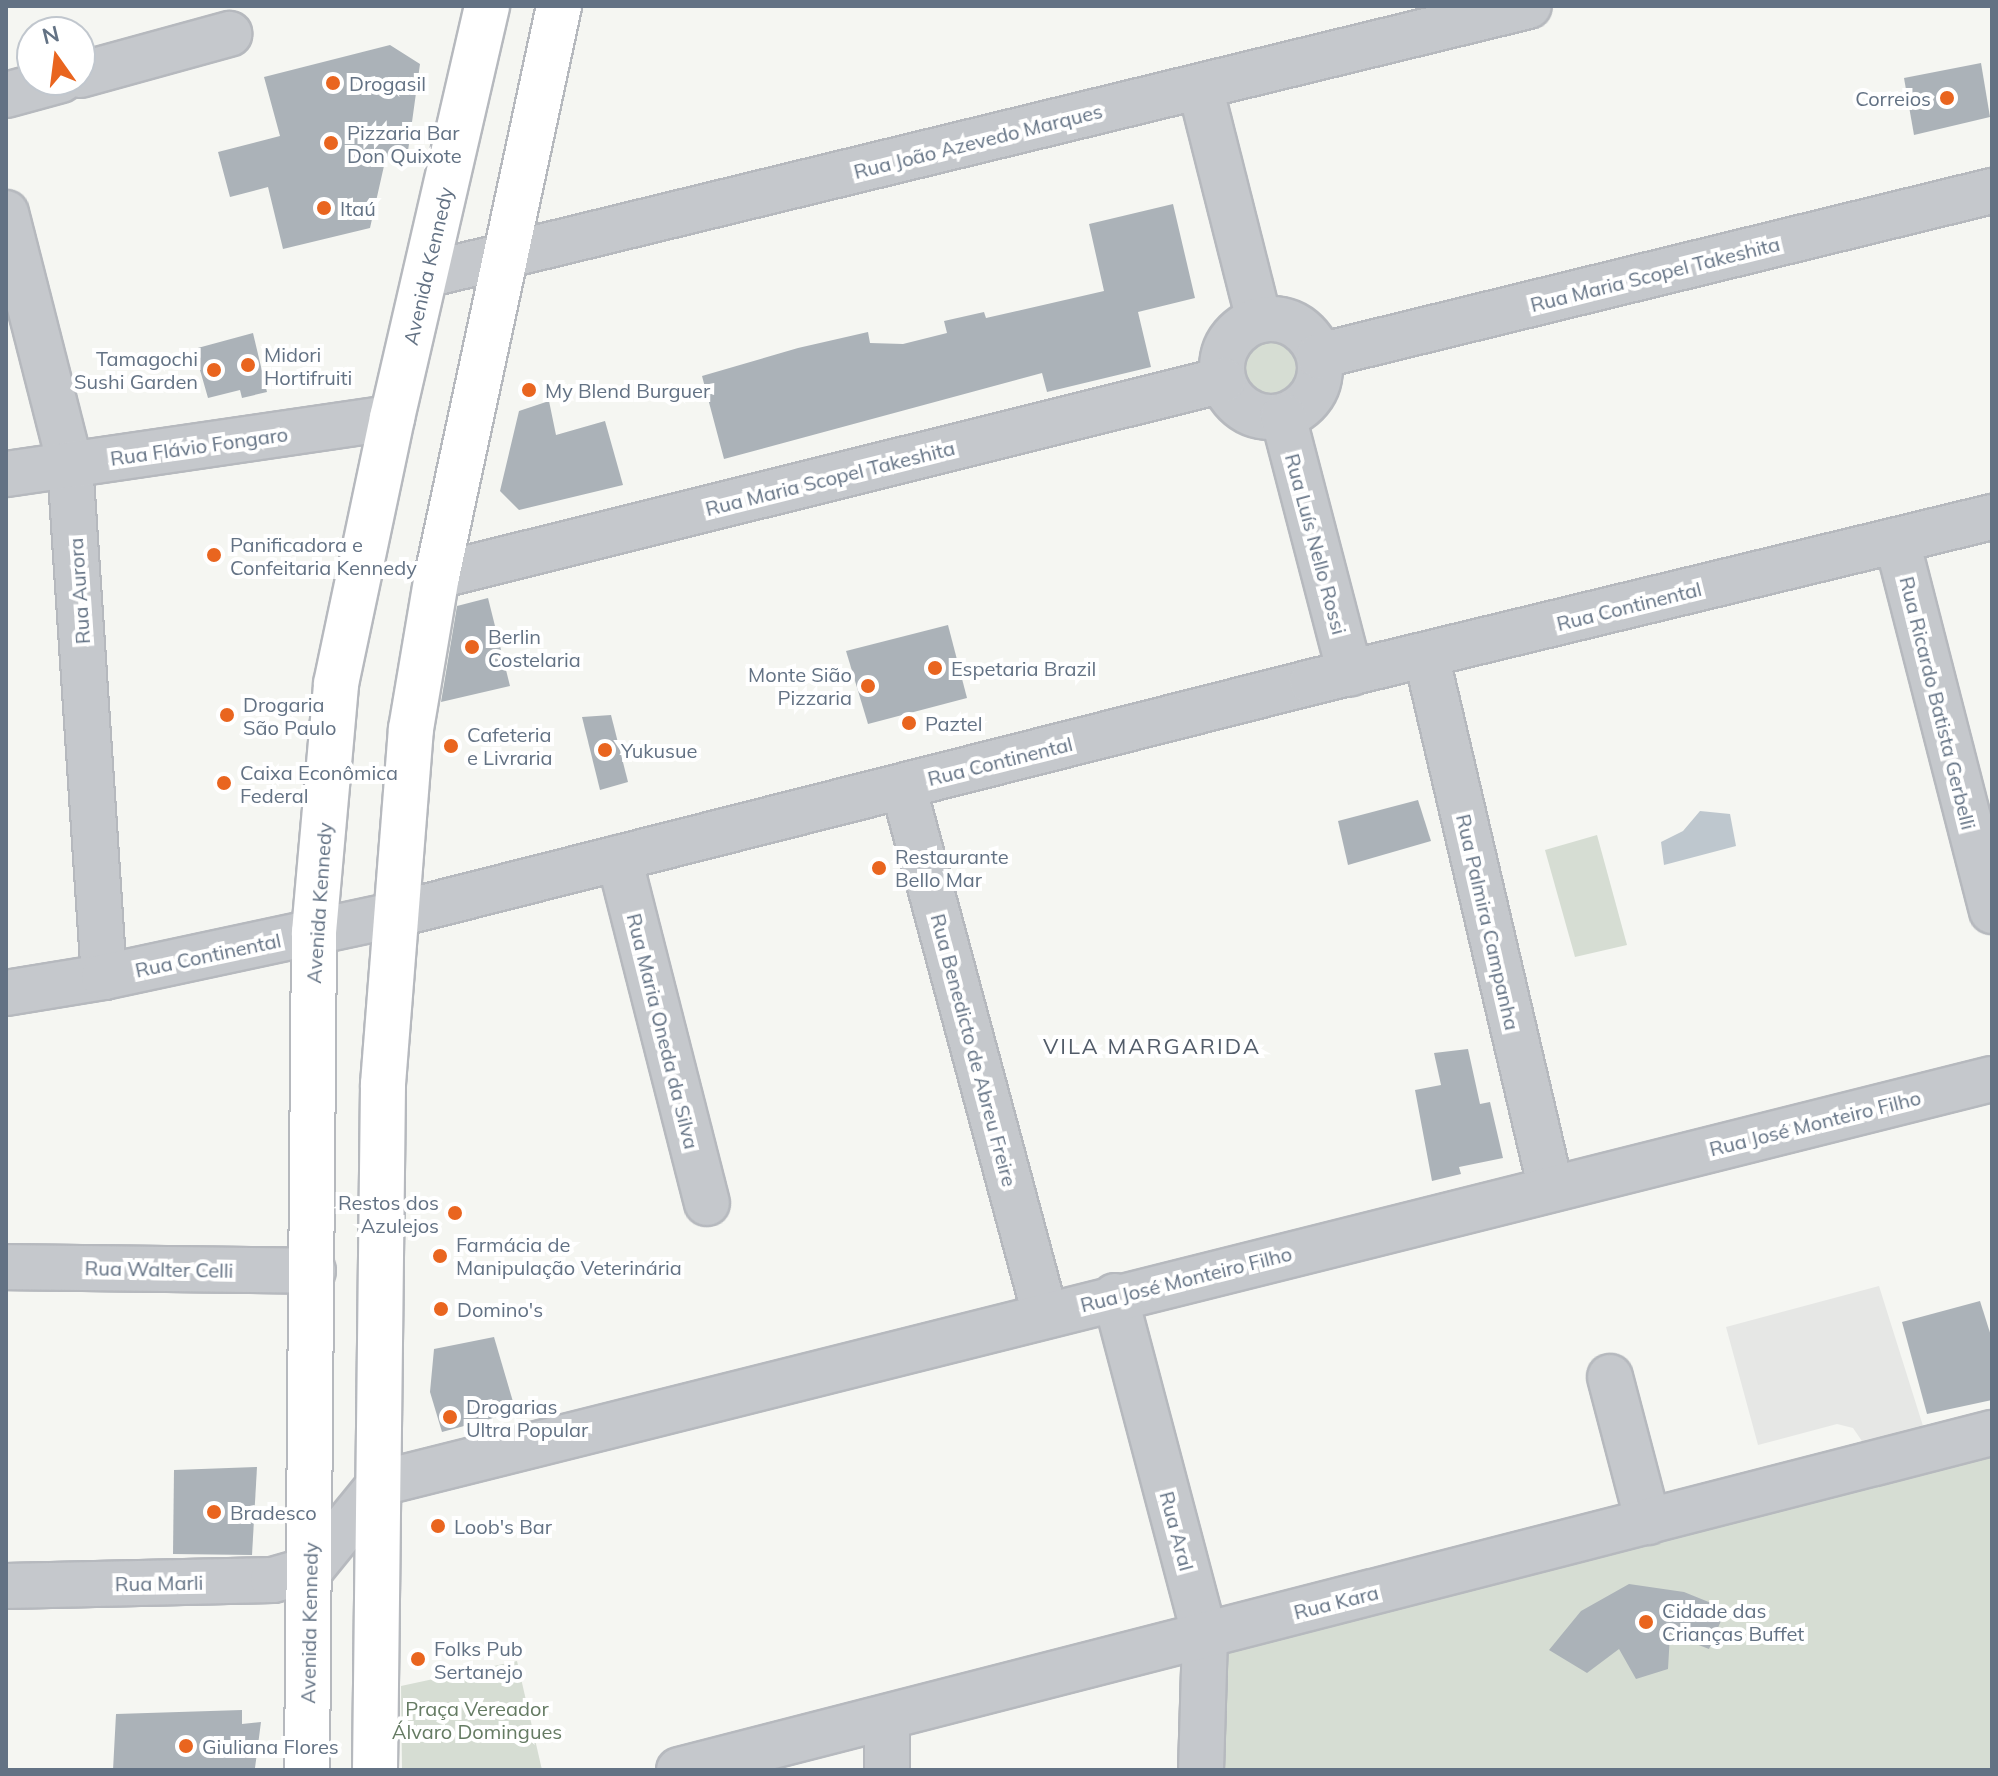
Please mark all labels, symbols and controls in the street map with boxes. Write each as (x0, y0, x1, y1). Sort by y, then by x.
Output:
north arrow (16, 16, 96, 96)
text: N (39, 19, 62, 50)
place label: Drogasil (349, 71, 426, 95)
marker: Drogasil (324, 74, 342, 92)
place label: Correios (1855, 86, 1931, 110)
marker: Correios (1938, 89, 1956, 107)
street label: Rua João Azevedo Marques (851, 98, 1105, 184)
place label: Pizzaria Bar Don Quixote (347, 120, 462, 167)
marker: Pizzaria Bar Don Quixote (322, 134, 340, 152)
street label: Avenida Kennedy (398, 185, 458, 347)
place label: Itaú (340, 196, 376, 220)
marker: Itaú (315, 199, 333, 217)
street label: Rua Maria Scopel Takeshita (1528, 231, 1782, 317)
place label: Midori Hortifruiti (264, 342, 352, 389)
place label: Tamagochi Sushi Garden (74, 346, 198, 393)
marker: Midori Hortifruiti (239, 356, 257, 374)
marker: Tamagochi Sushi Garden (205, 361, 223, 379)
place label: My Blend Burguer (545, 378, 710, 402)
marker: My Blend Burguer (520, 381, 538, 399)
street label: Rua Flávio Fongaro (109, 422, 289, 470)
street label: Rua Maria Scopel Takeshita (703, 435, 957, 521)
street label: Rua Luís Nello Rossi (1280, 451, 1352, 637)
place label: Panificadora e Confeitaria Kennedy (230, 532, 417, 579)
street label: Rua Aurora (63, 537, 95, 645)
marker: Panificadora e Confeitaria Kennedy (205, 546, 223, 564)
street label: Rua Ricardo Batista Gerbelli (1895, 574, 1981, 832)
street label: Rua Continental (1554, 576, 1704, 636)
place label: Berlin Costelaria (488, 624, 581, 671)
marker: Berlin Costelaria (463, 638, 481, 656)
place label: Espetaria Brazil (951, 656, 1096, 680)
marker: Espetaria Brazil (926, 659, 944, 677)
place label: Monte Sião Pizzaria (748, 662, 852, 709)
marker: Monte Sião Pizzaria (859, 677, 877, 695)
place label: Drogaria São Paulo (243, 692, 336, 739)
marker: Drogaria São Paulo (218, 706, 236, 724)
place label: Paztel (925, 711, 982, 735)
marker: Paztel (900, 714, 918, 732)
place label: Cafeteria e Livraria (467, 722, 553, 769)
street label: Rua Continental (925, 731, 1075, 791)
marker: Cafeteria e Livraria (442, 737, 460, 755)
place label: Yukusue (621, 738, 697, 762)
marker: Yukusue (596, 741, 614, 759)
place label: Caixa Econômica Federal (240, 760, 398, 807)
marker: Caixa Econômica Federal (215, 774, 233, 792)
street label: Rua Palmira Campanha (1451, 812, 1525, 1032)
street label: Avenida Kennedy (301, 822, 337, 984)
place label: Restaurante Bello Mar (895, 844, 1009, 891)
marker: Restaurante Bello Mar (870, 859, 888, 877)
street label: Rua Maria Oneda da Silva (622, 911, 704, 1151)
street label: Rua Benedicto de Abreu Freire (926, 911, 1022, 1189)
street label: Rua Continental (133, 928, 283, 982)
district label: VILA MARGARIDA (1043, 1034, 1261, 1060)
street label: Rua José Monteiro Filho (1707, 1085, 1923, 1161)
place label: Restos dos Azulejos (338, 1190, 439, 1237)
marker: Restos dos Azulejos (446, 1204, 464, 1222)
place label: Farmácia de Manipulação Veterinária (456, 1232, 682, 1279)
street label: Rua José Monteiro Filho (1078, 1241, 1294, 1317)
marker: Farmácia de Manipulação Veterinária (431, 1247, 449, 1265)
street label: Rua Walter Celli (84, 1256, 234, 1282)
place label: Domino's (457, 1297, 543, 1321)
marker: Domino's (432, 1300, 450, 1318)
place label: Drogarias Ultra Popular (466, 1394, 588, 1441)
marker: Drogarias Ultra Popular (441, 1408, 459, 1426)
street label: Rua Aral (1155, 1489, 1199, 1573)
place label: Bradesco (230, 1500, 317, 1524)
marker: Bradesco (205, 1503, 223, 1521)
place label: Loob's Bar (454, 1514, 552, 1538)
marker: Loob's Bar (429, 1517, 447, 1535)
street label: Avenida Kennedy (296, 1542, 322, 1704)
street label: Rua Marli (115, 1570, 203, 1596)
street label: Rua Kara (1291, 1580, 1381, 1624)
place label: Cidade das Crianças Buffet (1662, 1598, 1804, 1645)
marker: Cidade das Crianças Buffet (1637, 1613, 1655, 1631)
place label: Folks Pub Sertanejo (434, 1636, 523, 1683)
marker: Folks Pub Sertanejo (409, 1650, 427, 1668)
park label: Praça Vereador Álvaro Domingues (392, 1697, 562, 1744)
place label: Giuliana Flores (202, 1734, 339, 1758)
marker: Giuliana Flores (177, 1737, 195, 1755)

